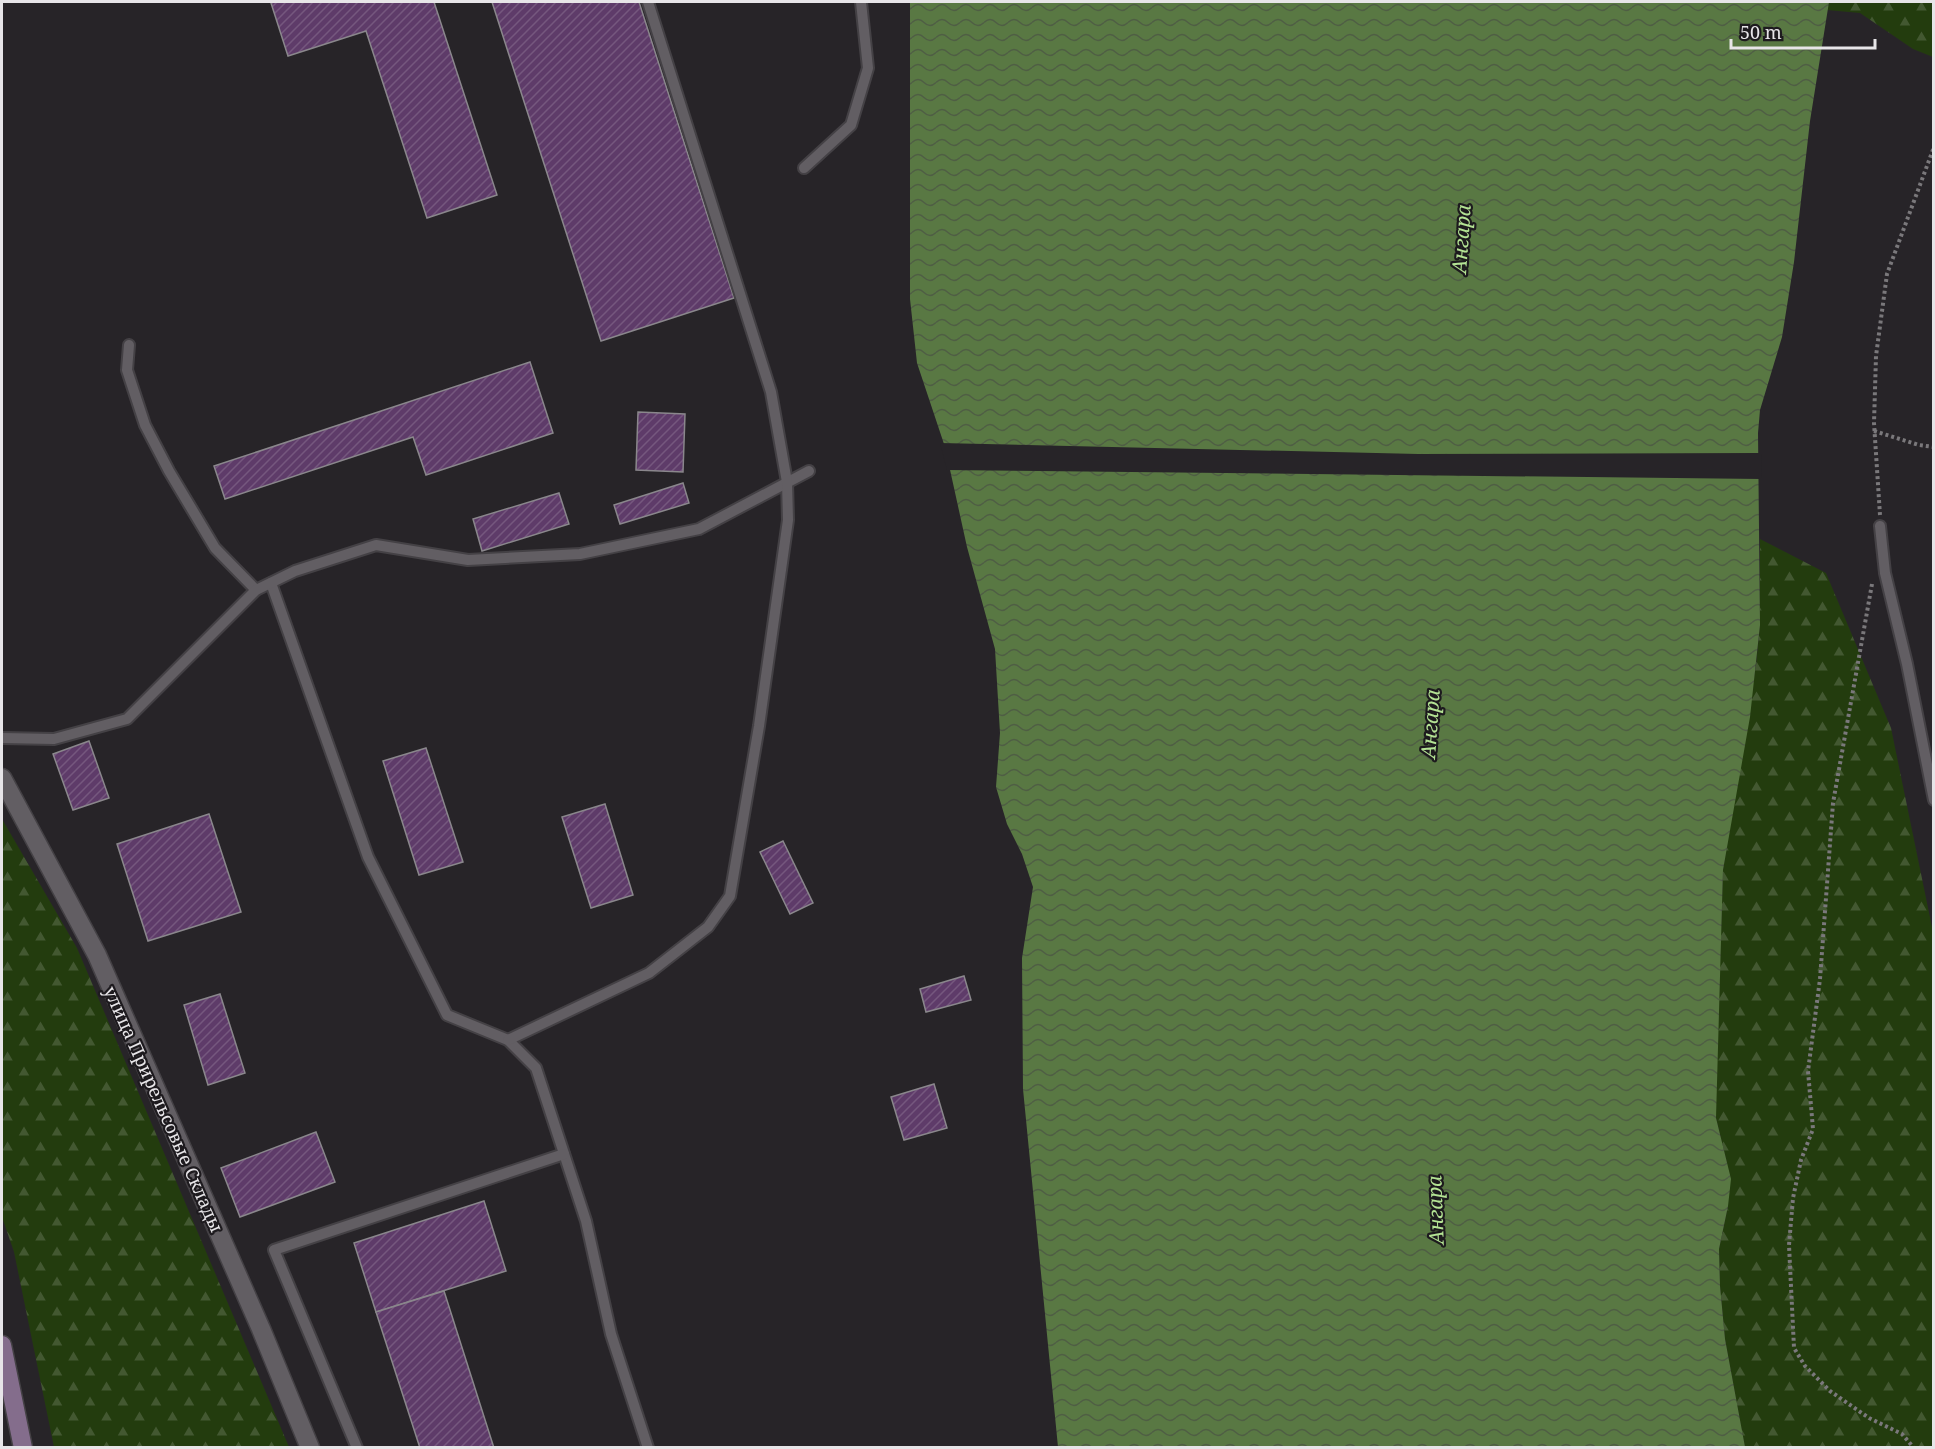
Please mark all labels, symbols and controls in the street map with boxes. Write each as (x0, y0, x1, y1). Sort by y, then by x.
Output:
scale bar (1731, 12, 1875, 50)
text: 50 m (1740, 20, 1782, 44)
water label: Ангара (1445, 204, 1477, 276)
water label: Ангара (1414, 689, 1446, 761)
street label: улица Прирельсовые Склады (99, 982, 229, 1236)
water label: Ангара (1420, 1175, 1450, 1247)

